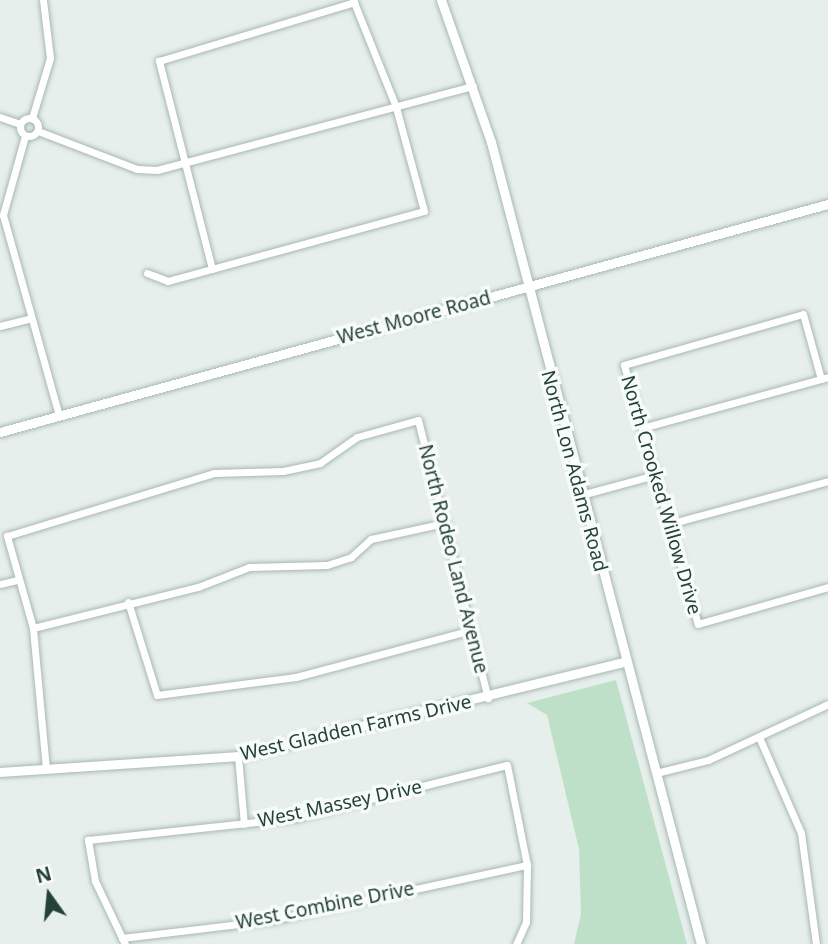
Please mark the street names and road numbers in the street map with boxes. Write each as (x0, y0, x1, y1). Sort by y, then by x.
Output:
street label: West Moore Road (335, 287, 493, 349)
street label: North Lon Adams Road (536, 368, 612, 574)
street label: North Crooked Willow Drive (616, 373, 706, 617)
street label: North Rodeo Land Avenue (413, 442, 493, 676)
street label: West Gladden Farms Drive (238, 690, 474, 766)
street label: West Massey Drive (256, 775, 424, 833)
street label: West Combine Drive (234, 878, 416, 934)

